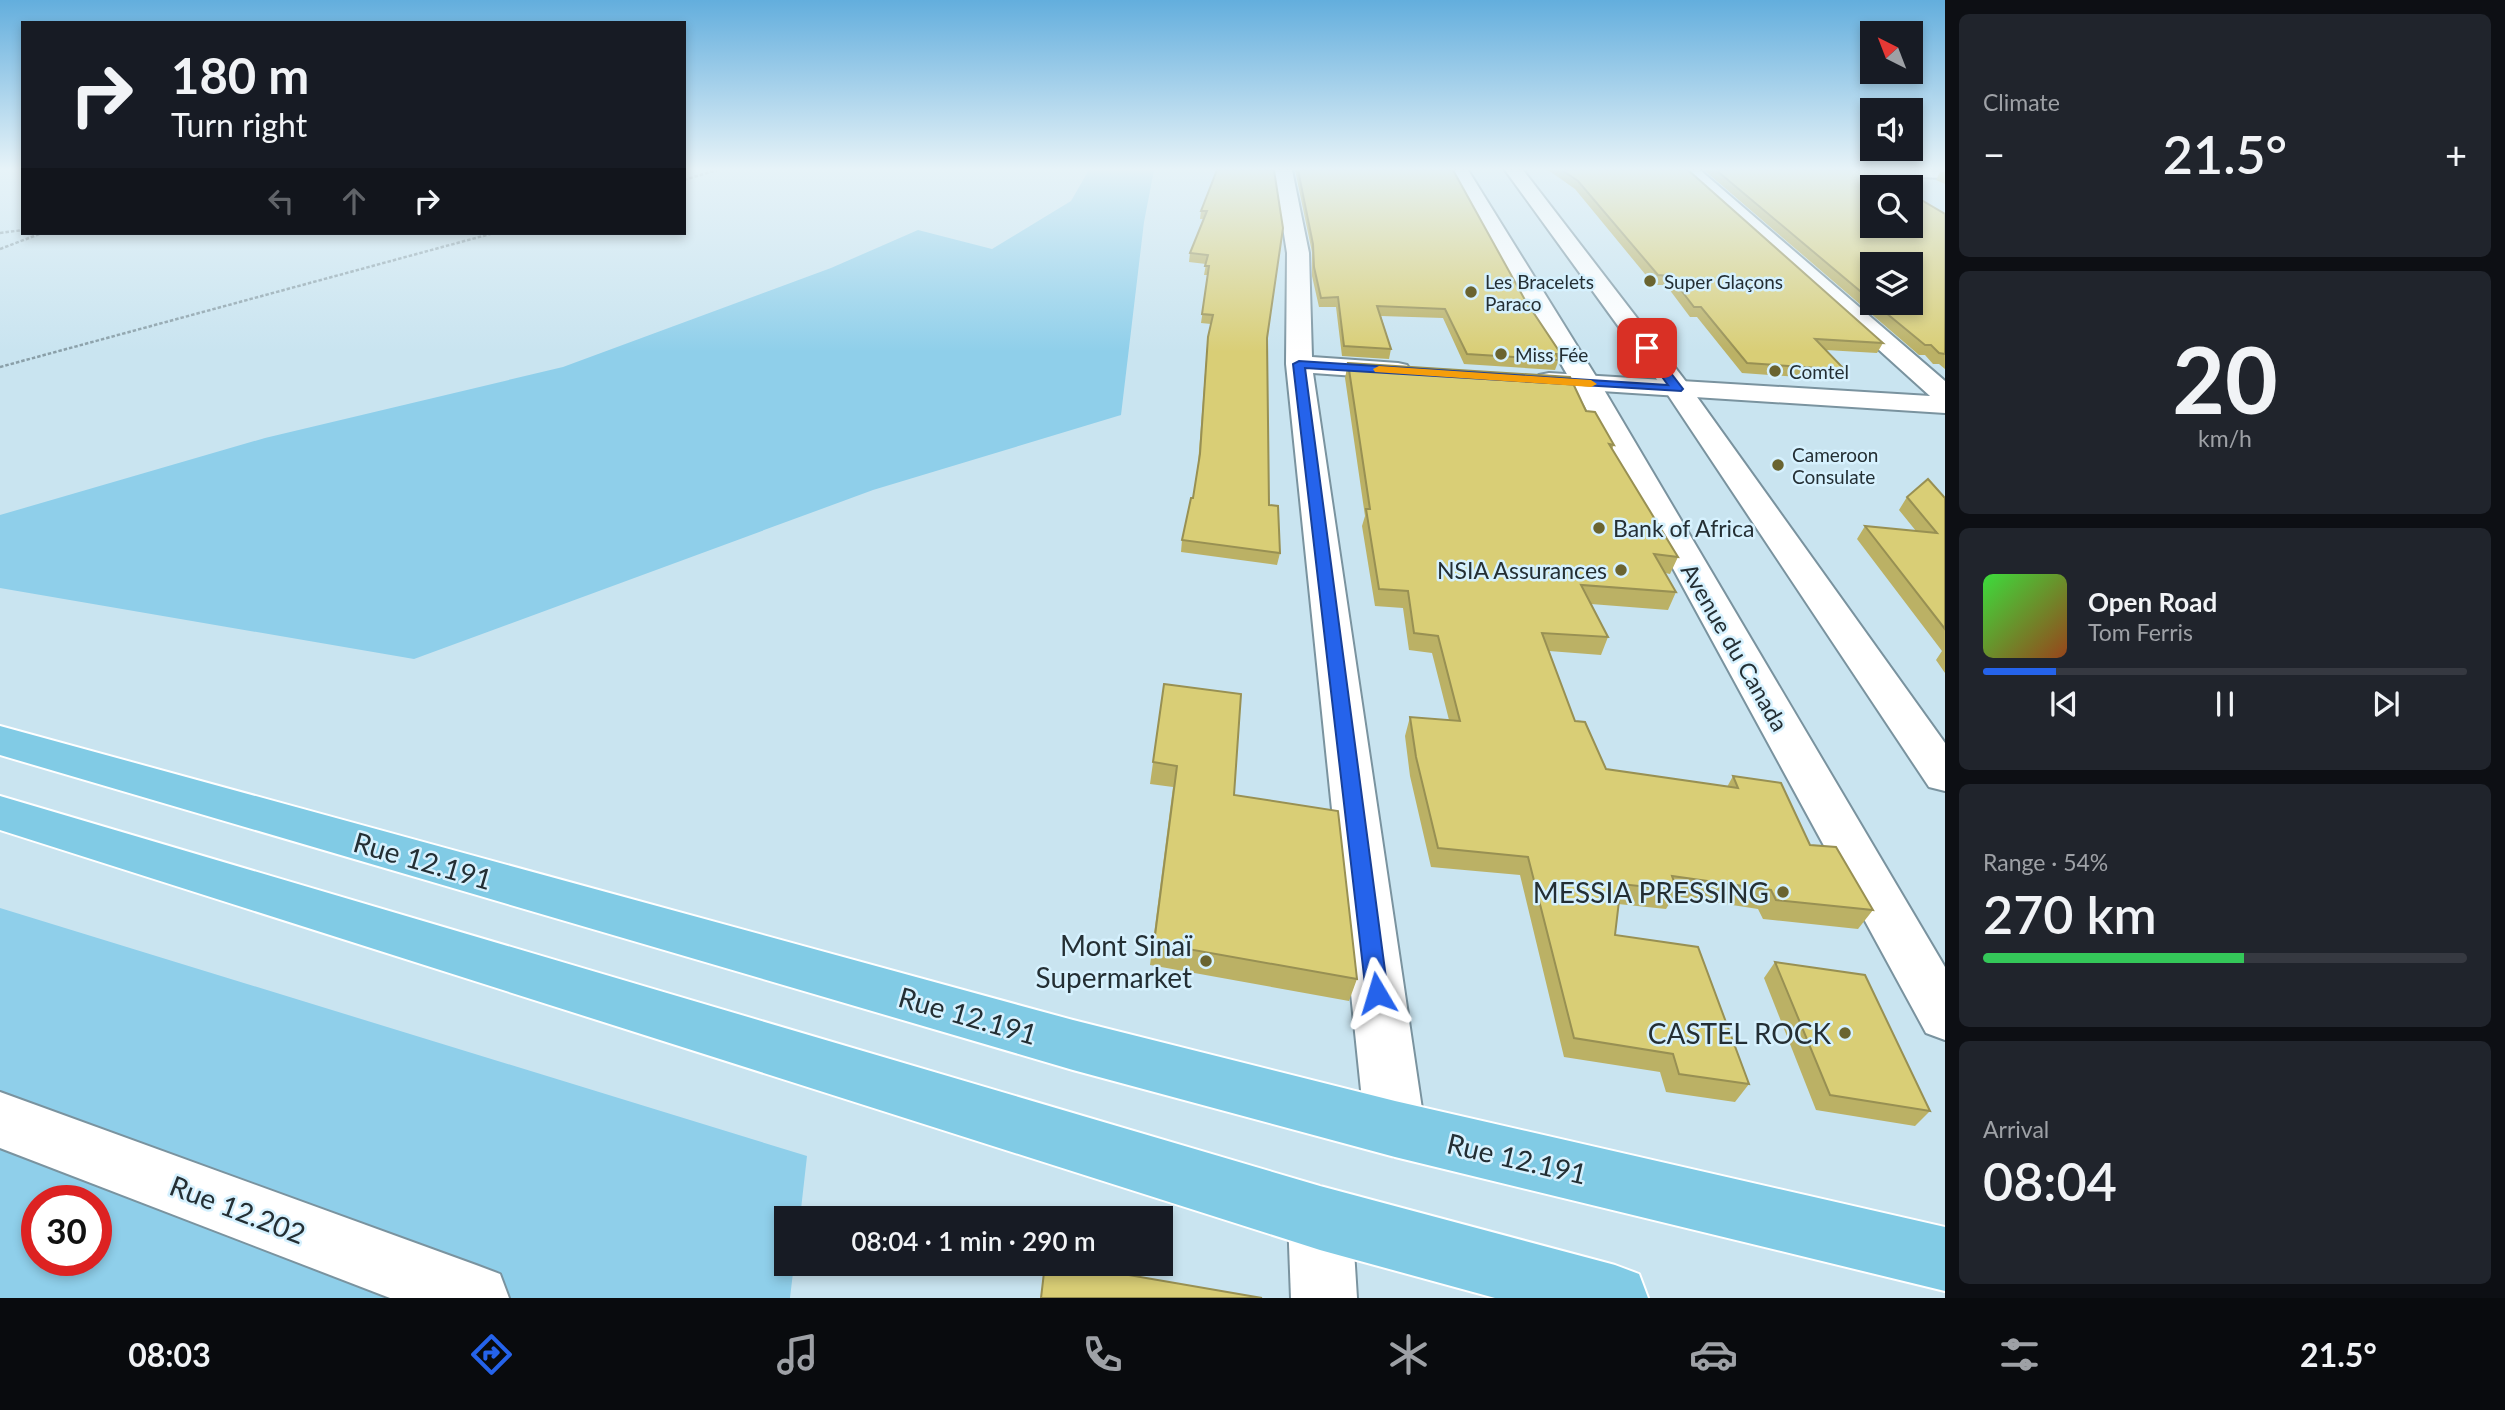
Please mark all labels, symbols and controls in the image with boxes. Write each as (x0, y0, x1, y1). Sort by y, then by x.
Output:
north arrow (1860, 21, 1923, 84)
map controls (1860, 21, 1923, 315)
text: 180 m (171, 46, 309, 104)
icon: right (56, 49, 147, 140)
text: Climate (1983, 88, 2060, 116)
button: sound (1860, 98, 1923, 161)
text: Turn right (171, 105, 307, 144)
text: 21.5° (2163, 123, 2287, 185)
text: − (1983, 131, 2005, 177)
text: + (2445, 131, 2467, 177)
button: search (1860, 175, 1923, 238)
icon: left (262, 182, 300, 220)
icon: ahead (335, 182, 373, 220)
icon: right (408, 182, 446, 220)
button: layers (1860, 252, 1923, 315)
place label: Les Bracelets Paraco (1485, 270, 1594, 315)
place label: Super Glaçons (1664, 270, 1783, 293)
marker: Super Glaçons (1642, 273, 1658, 289)
marker: Les Bracelets Paraco (1463, 284, 1479, 300)
pin (1617, 318, 1677, 378)
text: 20 (2172, 324, 2278, 433)
icon: arrive (1628, 329, 1666, 367)
place label: Miss Fée (1515, 343, 1588, 366)
marker: Miss Fée (1493, 346, 1509, 362)
place label: Comtel (1789, 360, 1849, 383)
marker: Comtel (1767, 363, 1783, 379)
text: km/h (2198, 424, 2252, 452)
place label: Cameroon Consulate (1792, 443, 1878, 488)
marker: Cameroon Consulate (1770, 457, 1786, 473)
place label: Bank of Africa (1613, 514, 1755, 542)
marker: Bank of Africa (1591, 520, 1607, 536)
place label: NSIA Assurances (1437, 556, 1607, 584)
street label: Avenue du Canada (1676, 558, 1794, 736)
marker: NSIA Assurances (1613, 562, 1629, 578)
text: Open Road (2088, 586, 2217, 618)
text: Tom Ferris (2088, 618, 2193, 646)
icon: previous (2045, 685, 2083, 723)
icon: pause (2206, 685, 2244, 723)
icon: next (2367, 685, 2405, 723)
street label: Rue 12.191 (350, 824, 496, 896)
text: Range · 54% (1983, 848, 2108, 876)
place label: MESSIA PRESSING (1533, 875, 1769, 909)
text: 270 km (1983, 883, 2157, 945)
marker: MESSIA PRESSING (1775, 884, 1791, 900)
place label: Mont Sinaï Supermarket (1036, 928, 1193, 994)
marker: Mont Sinaï Supermarket (1198, 953, 1214, 969)
position arrow (1340, 956, 1414, 1030)
street label: Rue 12.191 (895, 979, 1041, 1051)
place label: CASTEL ROCK (1648, 1016, 1831, 1050)
marker: CASTEL ROCK (1837, 1025, 1853, 1041)
text: Arrival (1983, 1115, 2049, 1143)
street label: Rue 12.191 (1444, 1125, 1590, 1191)
text: 08:04 (1983, 1150, 2117, 1212)
street label: Rue 12.202 (165, 1168, 311, 1250)
speed limit sign: 30 (21, 1185, 112, 1276)
text: 08:04 · 1 min · 290 m (851, 1225, 1096, 1257)
icon: directions (467, 1330, 516, 1379)
icon: music (773, 1330, 822, 1379)
icon: phone (1078, 1330, 1127, 1379)
icon: climate (1384, 1330, 1433, 1379)
icon: car (1689, 1330, 1738, 1379)
icon: filters (1995, 1330, 2044, 1379)
text: 08:03 (128, 1335, 211, 1374)
text: 21.5° (2300, 1335, 2377, 1374)

